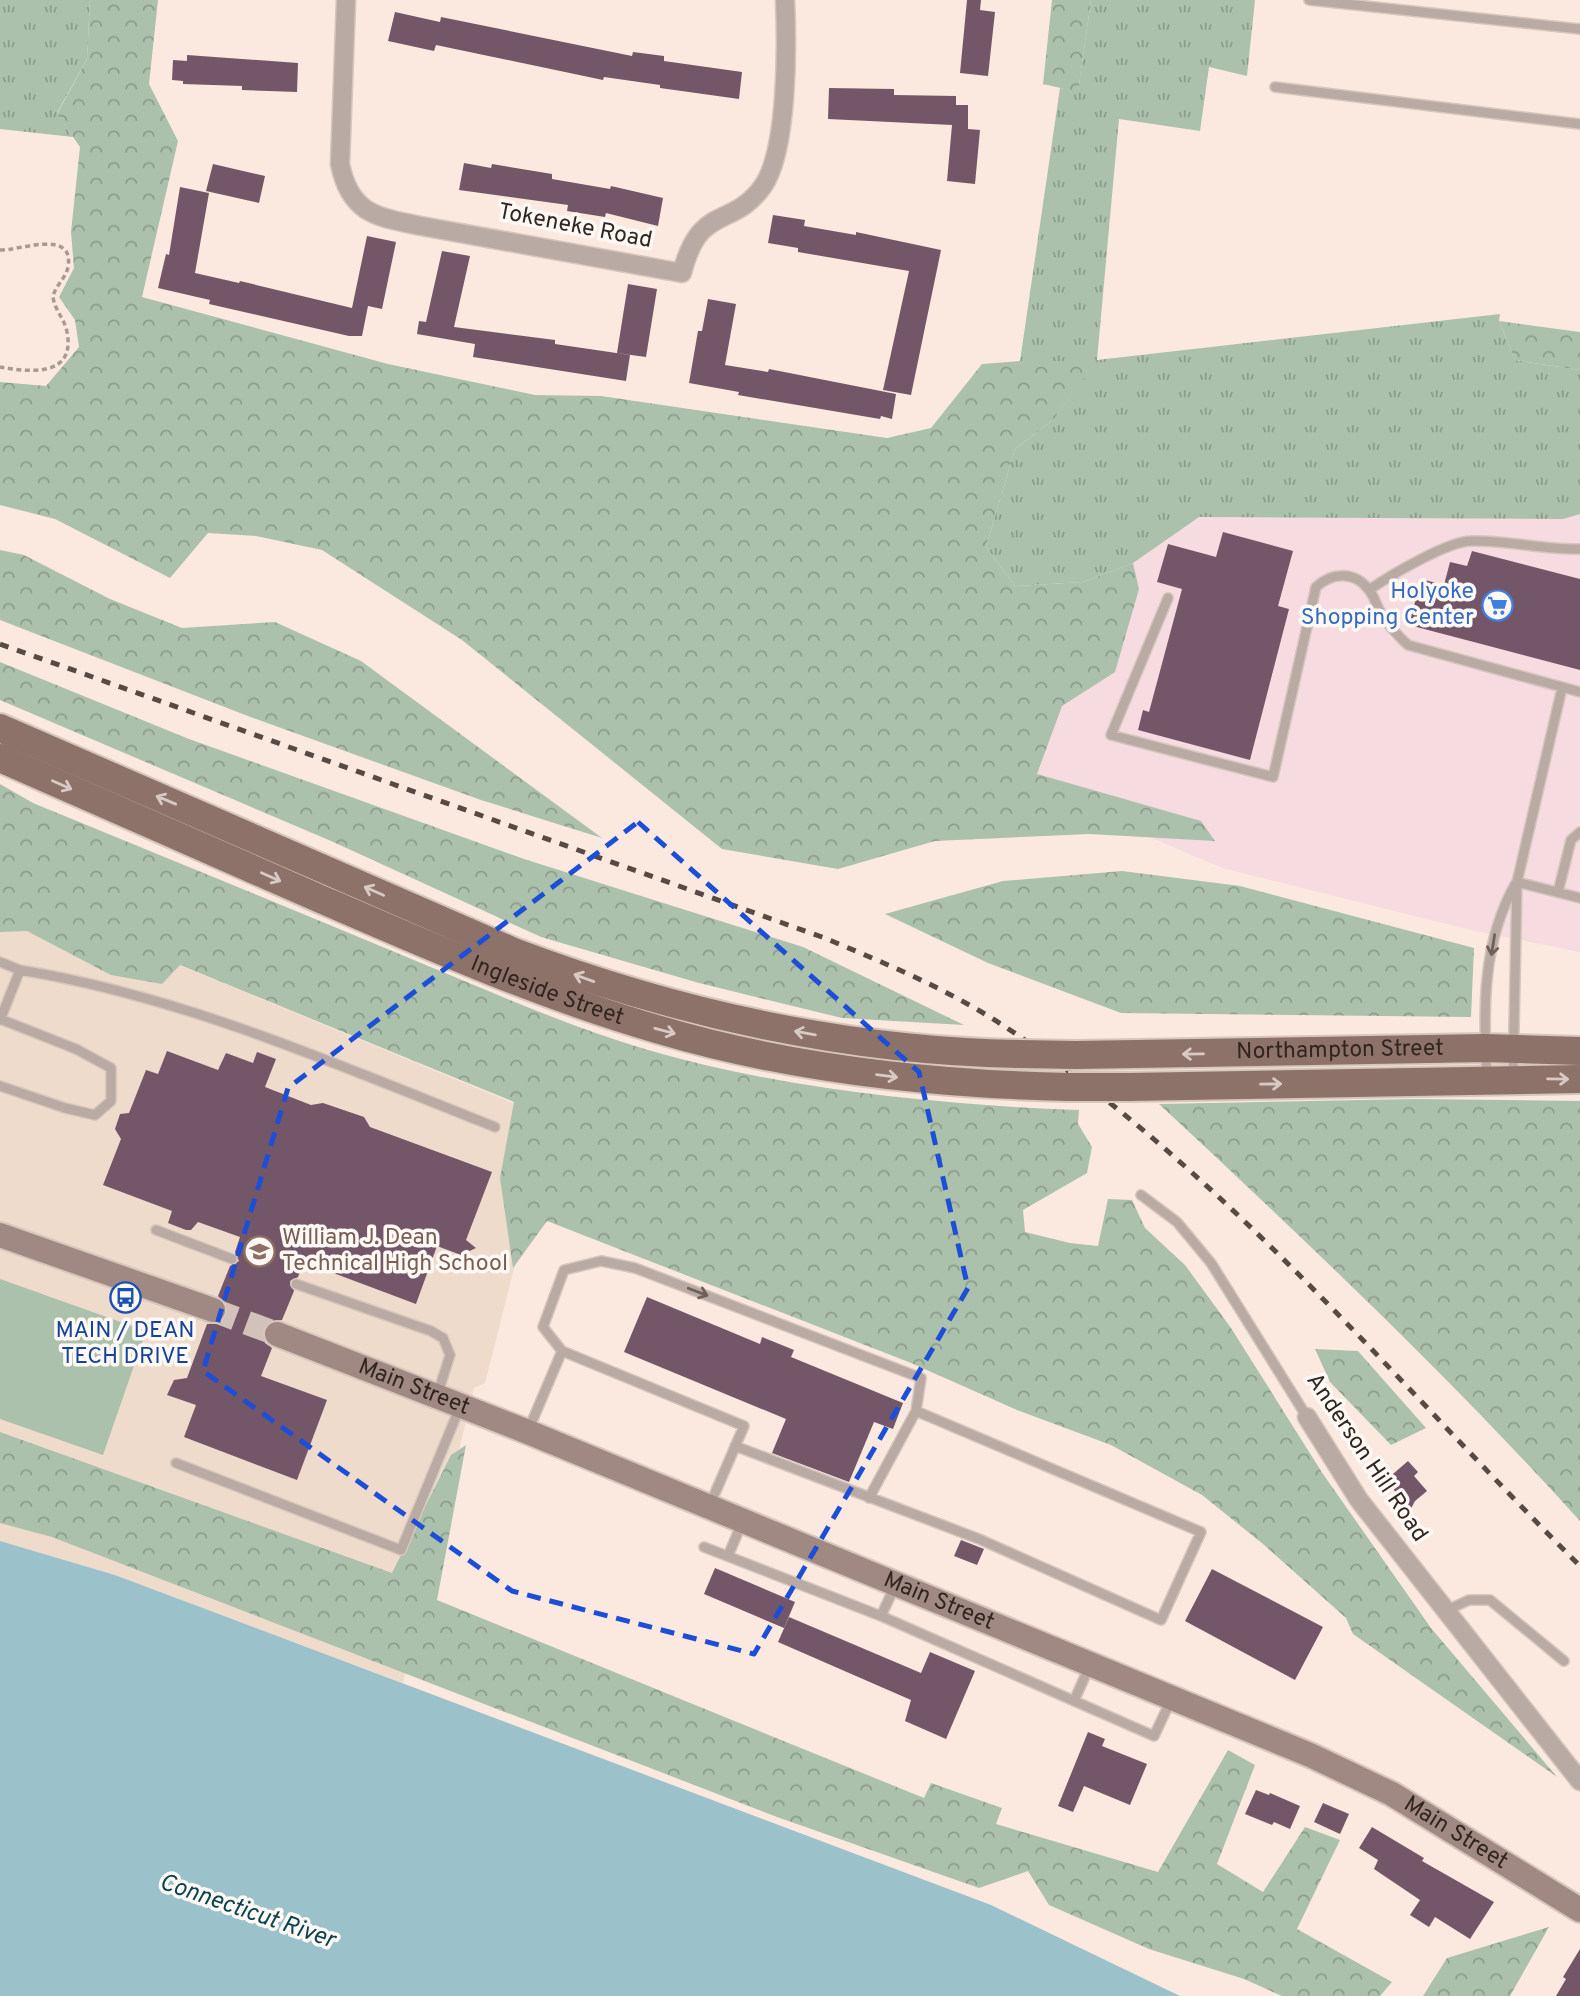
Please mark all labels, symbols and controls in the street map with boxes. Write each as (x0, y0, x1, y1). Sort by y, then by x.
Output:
street label: Tokeneke Road (495, 198, 655, 256)
place label: Holyoke Shopping Center (1301, 578, 1474, 633)
supermarket icon: Holyoke Shopping Center (1480, 588, 1514, 622)
one-way arrow (51, 779, 73, 792)
one-way arrow (156, 793, 177, 806)
one-way arrow (259, 871, 281, 884)
one-way arrow (364, 884, 385, 897)
one-way arrow (1486, 933, 1499, 956)
street label: Ingleside Street (466, 950, 628, 1033)
one-way arrow (574, 971, 596, 984)
one-way arrow (653, 1026, 675, 1039)
one-way arrow (794, 1026, 817, 1039)
street label: Northampton Street (1236, 1034, 1444, 1067)
one-way arrow (1182, 1047, 1205, 1061)
one-way arrow (876, 1069, 898, 1082)
one-way arrow (1546, 1072, 1569, 1086)
one-way arrow (1259, 1077, 1282, 1091)
place label: William J. Dean Technical High School (282, 1224, 508, 1279)
school or university icon: William J. Dean Technical High School (242, 1234, 276, 1268)
bus stop icon: MAIN / DEAN TECH DRIVE (108, 1280, 142, 1314)
one-way arrow (687, 1287, 709, 1300)
place label: MAIN / DEAN TECH DRIVE (56, 1317, 194, 1372)
street label: Main Street (354, 1353, 474, 1422)
street label: Anderson Hill Road (1299, 1368, 1433, 1548)
street label: Main Street (879, 1566, 999, 1638)
street label: Main Street (1398, 1790, 1513, 1876)
water label: Connecticut River (155, 1868, 341, 1957)

